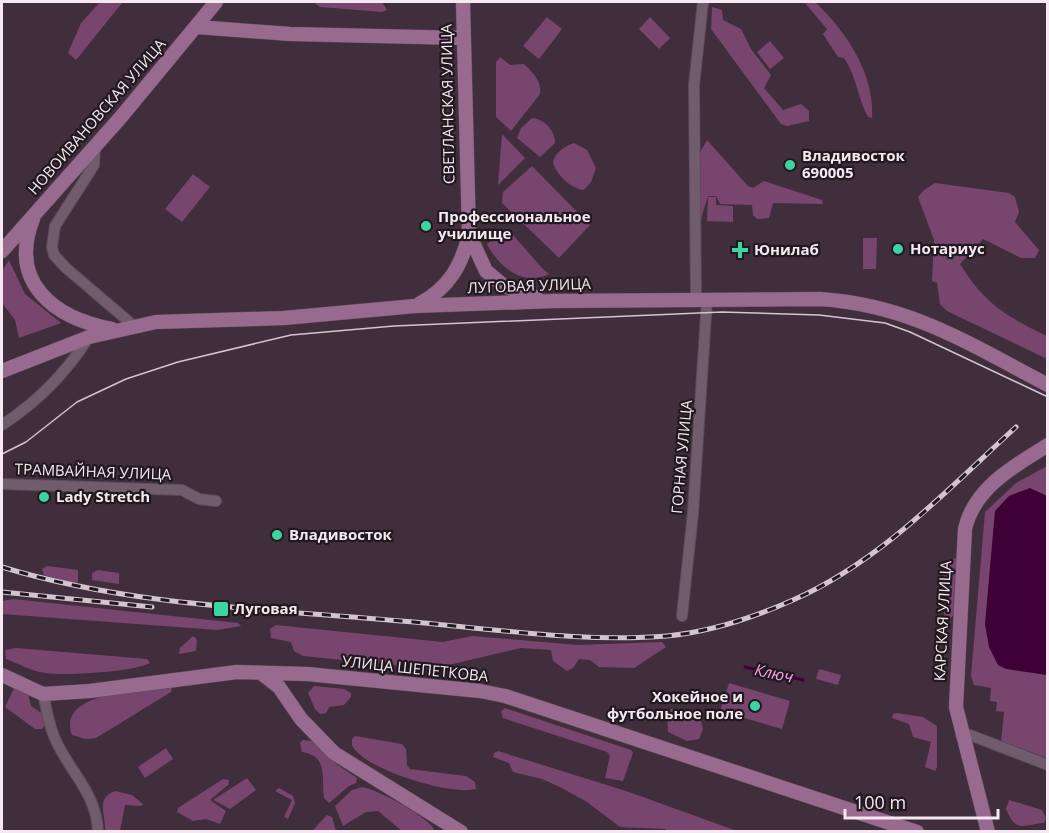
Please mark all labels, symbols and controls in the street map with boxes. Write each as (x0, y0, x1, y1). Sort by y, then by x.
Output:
street label: СВЕТЛАНСКАЯ УЛИЦА (436, 23, 458, 184)
street label: НОВОИВАНОВСКАЯ УЛИЦА (23, 34, 170, 198)
place label: Владивосток 690005 (802, 145, 906, 182)
marker: Владивосток 690005 (783, 158, 797, 172)
place label: Профессиональное училище (438, 206, 591, 243)
marker: Профессиональное училище (419, 219, 433, 233)
place label: Нотариус (910, 238, 985, 258)
place label: Юнилаб (754, 239, 819, 259)
marker: Юнилаб (731, 241, 749, 259)
marker: Нотариус (891, 242, 905, 256)
street label: ЛУГОВАЯ УЛИЦА (467, 273, 592, 297)
street label: ГОРНАЯ УЛИЦА (666, 399, 696, 515)
street label: ТРАМВАЙНАЯ УЛИЦА (14, 458, 172, 484)
place label: Lady Stretch (56, 486, 150, 506)
marker: Lady Stretch (37, 490, 51, 504)
place label: Владивосток (289, 524, 393, 544)
marker: Владивосток (270, 528, 284, 542)
street label: КАРСКАЯ УЛИЦА (929, 560, 955, 682)
place label: Луговая (234, 598, 298, 618)
marker: Луговая (212, 600, 230, 618)
street label: УЛИЦА ШЕПЕТКОВА (341, 650, 490, 686)
water label: Ключ (753, 658, 795, 688)
place label: Хокейное и футбольное поле (607, 686, 743, 723)
marker: Хокейное и футбольное поле (748, 699, 762, 713)
scale bar (845, 782, 998, 820)
text: 100 m (854, 790, 906, 814)

